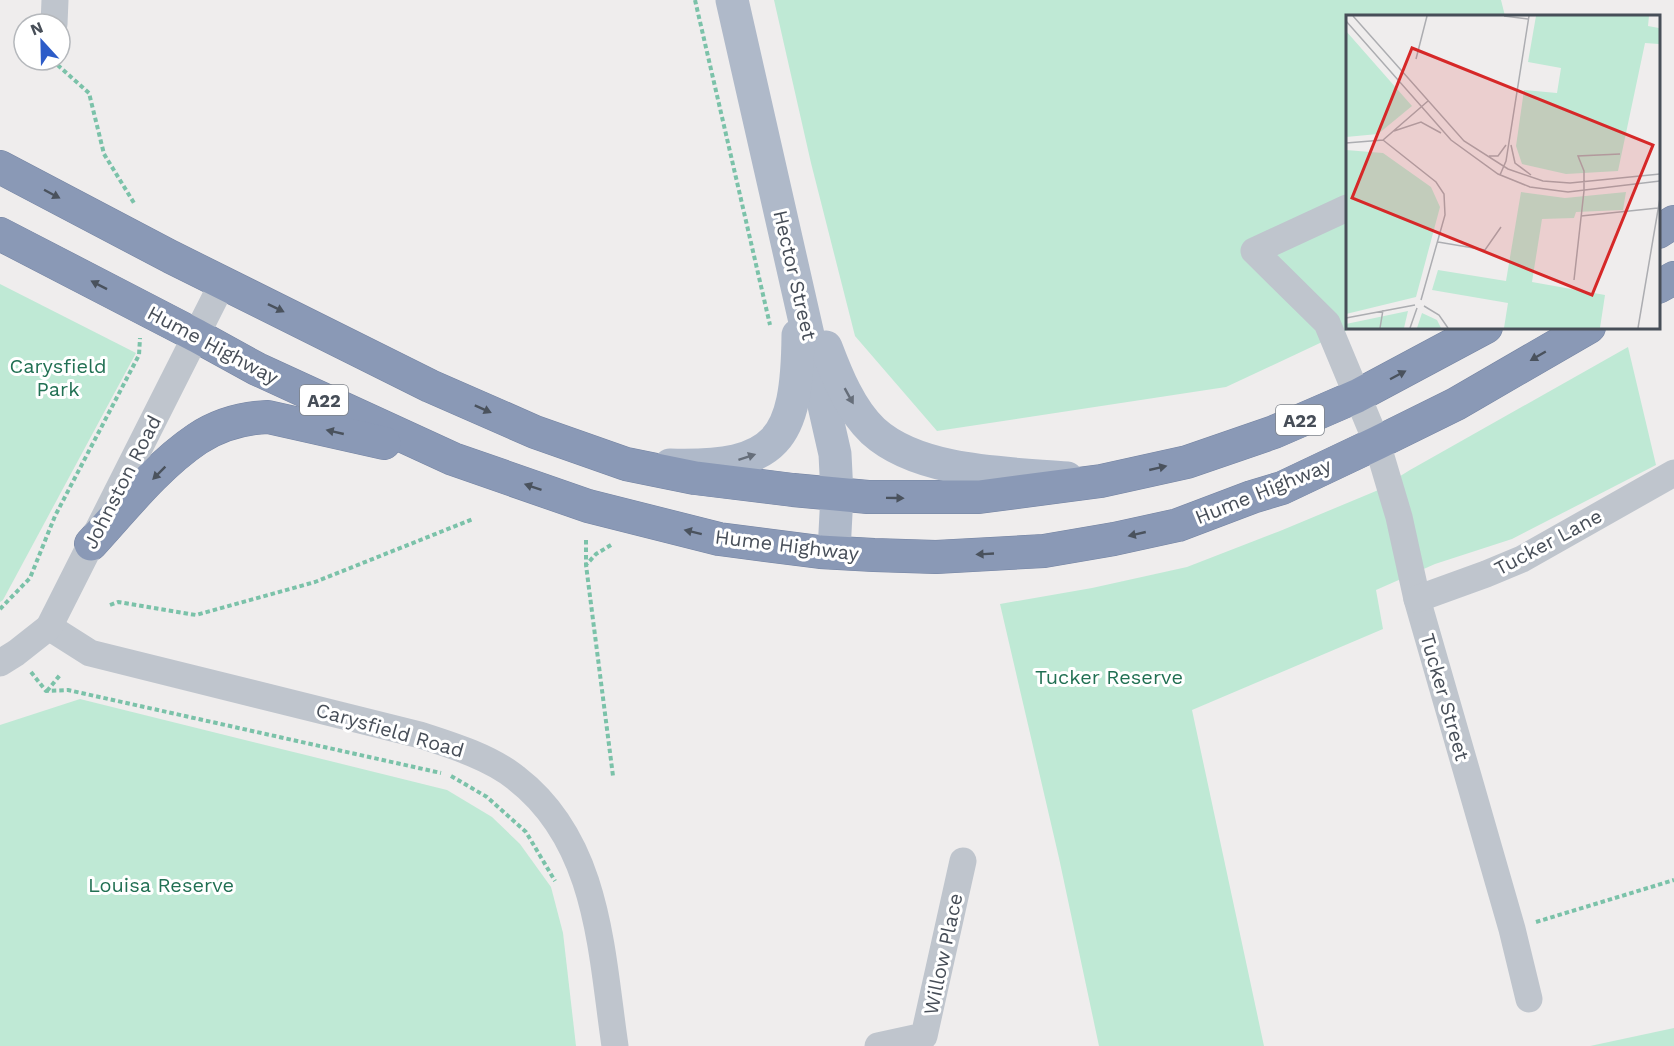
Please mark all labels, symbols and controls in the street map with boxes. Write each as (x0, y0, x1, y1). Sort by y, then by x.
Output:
north arrow (12, 12, 72, 72)
inset map (1346, 15, 1659, 328)
text: N (28, 18, 46, 40)
one-way arrow (43, 190, 60, 199)
street label: Hector Street (768, 208, 822, 343)
one-way arrow (90, 280, 107, 290)
street label: Hume Highway (143, 300, 283, 390)
one-way arrow (268, 303, 285, 313)
one-way arrow (1529, 351, 1546, 361)
park label: Carysfield Park (9, 354, 107, 401)
one-way arrow (1389, 370, 1407, 380)
road number: A22 (300, 385, 348, 415)
one-way arrow (843, 387, 853, 404)
one-way arrow (475, 404, 493, 414)
road number: A22 (1276, 405, 1324, 435)
street label: Johnston Road (78, 411, 166, 553)
one-way arrow (325, 427, 344, 436)
one-way arrow (738, 451, 756, 461)
street label: Hume Highway (1191, 453, 1335, 529)
one-way arrow (1149, 463, 1168, 473)
one-way arrow (152, 465, 166, 479)
one-way arrow (524, 481, 542, 491)
one-way arrow (886, 493, 905, 502)
street label: Tucker Lane (1490, 504, 1606, 580)
street label: Hume Highway (714, 524, 861, 566)
one-way arrow (684, 527, 702, 537)
one-way arrow (1127, 530, 1146, 539)
one-way arrow (976, 549, 995, 559)
street label: Tucker Street (1415, 630, 1475, 764)
park label: Tucker Reserve (1035, 665, 1183, 689)
street label: Carysfield Road (313, 697, 467, 763)
park label: Louisa Reserve (88, 873, 234, 897)
street label: Willow Place (918, 891, 968, 1017)

